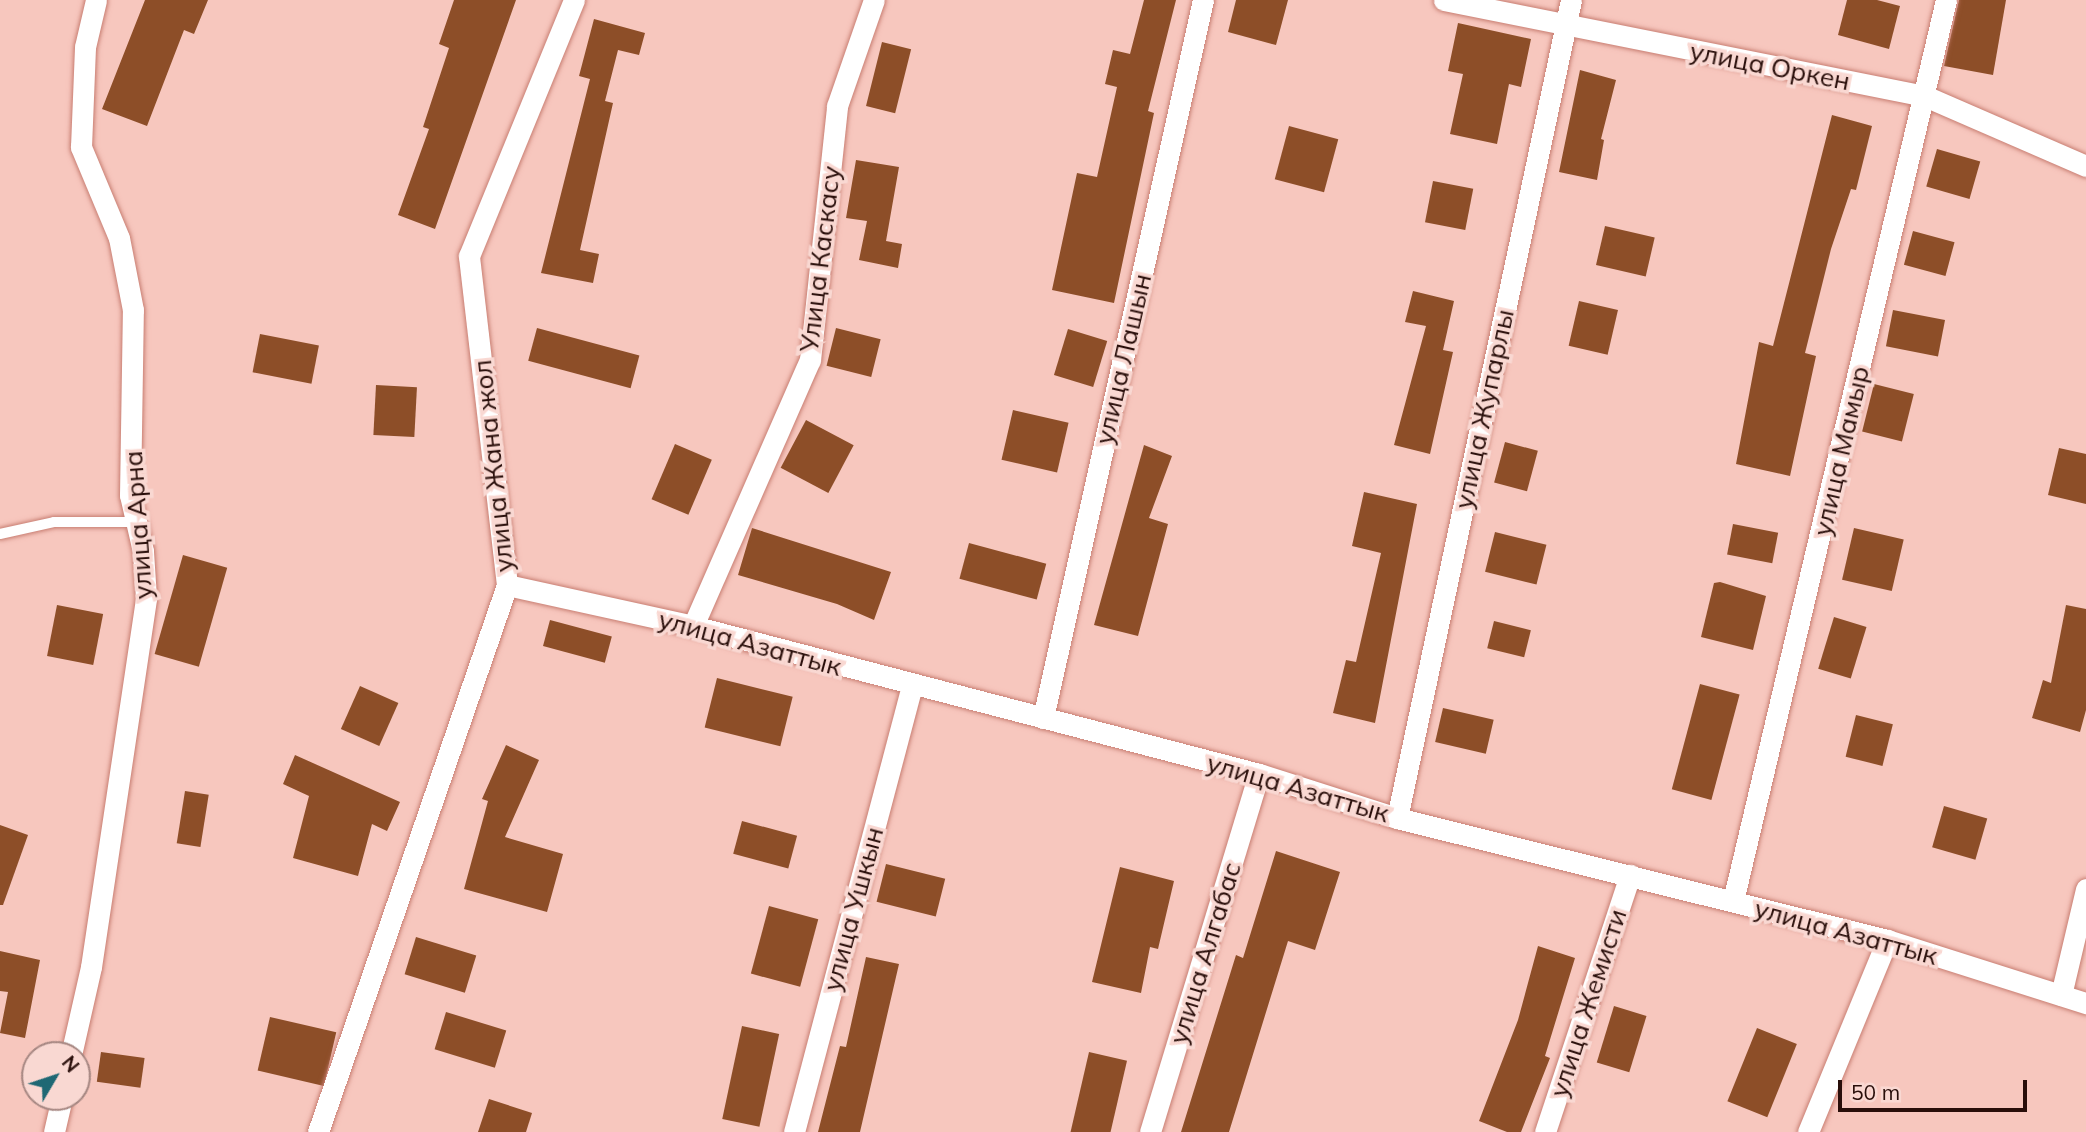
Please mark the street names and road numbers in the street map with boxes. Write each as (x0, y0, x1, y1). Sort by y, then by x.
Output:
street label: улица Оркен (1687, 35, 1853, 97)
street label: Улица Каскасу (793, 164, 847, 354)
street label: улица Лашын (1088, 271, 1158, 447)
street label: улица Жупарлы (1448, 306, 1520, 512)
street label: улица Жана жол (466, 358, 520, 574)
street label: улица Мамыр (1806, 363, 1876, 539)
street label: улица Арна (117, 450, 159, 600)
street label: улица Азаттык (655, 604, 845, 682)
street label: улица Азаттык (1203, 747, 1393, 829)
street label: улица Ушкын (816, 824, 890, 994)
street label: улица Алгабас (1163, 858, 1247, 1048)
street label: улица Азаттык (1751, 893, 1941, 971)
street label: улица Жемисти (1543, 905, 1633, 1101)

